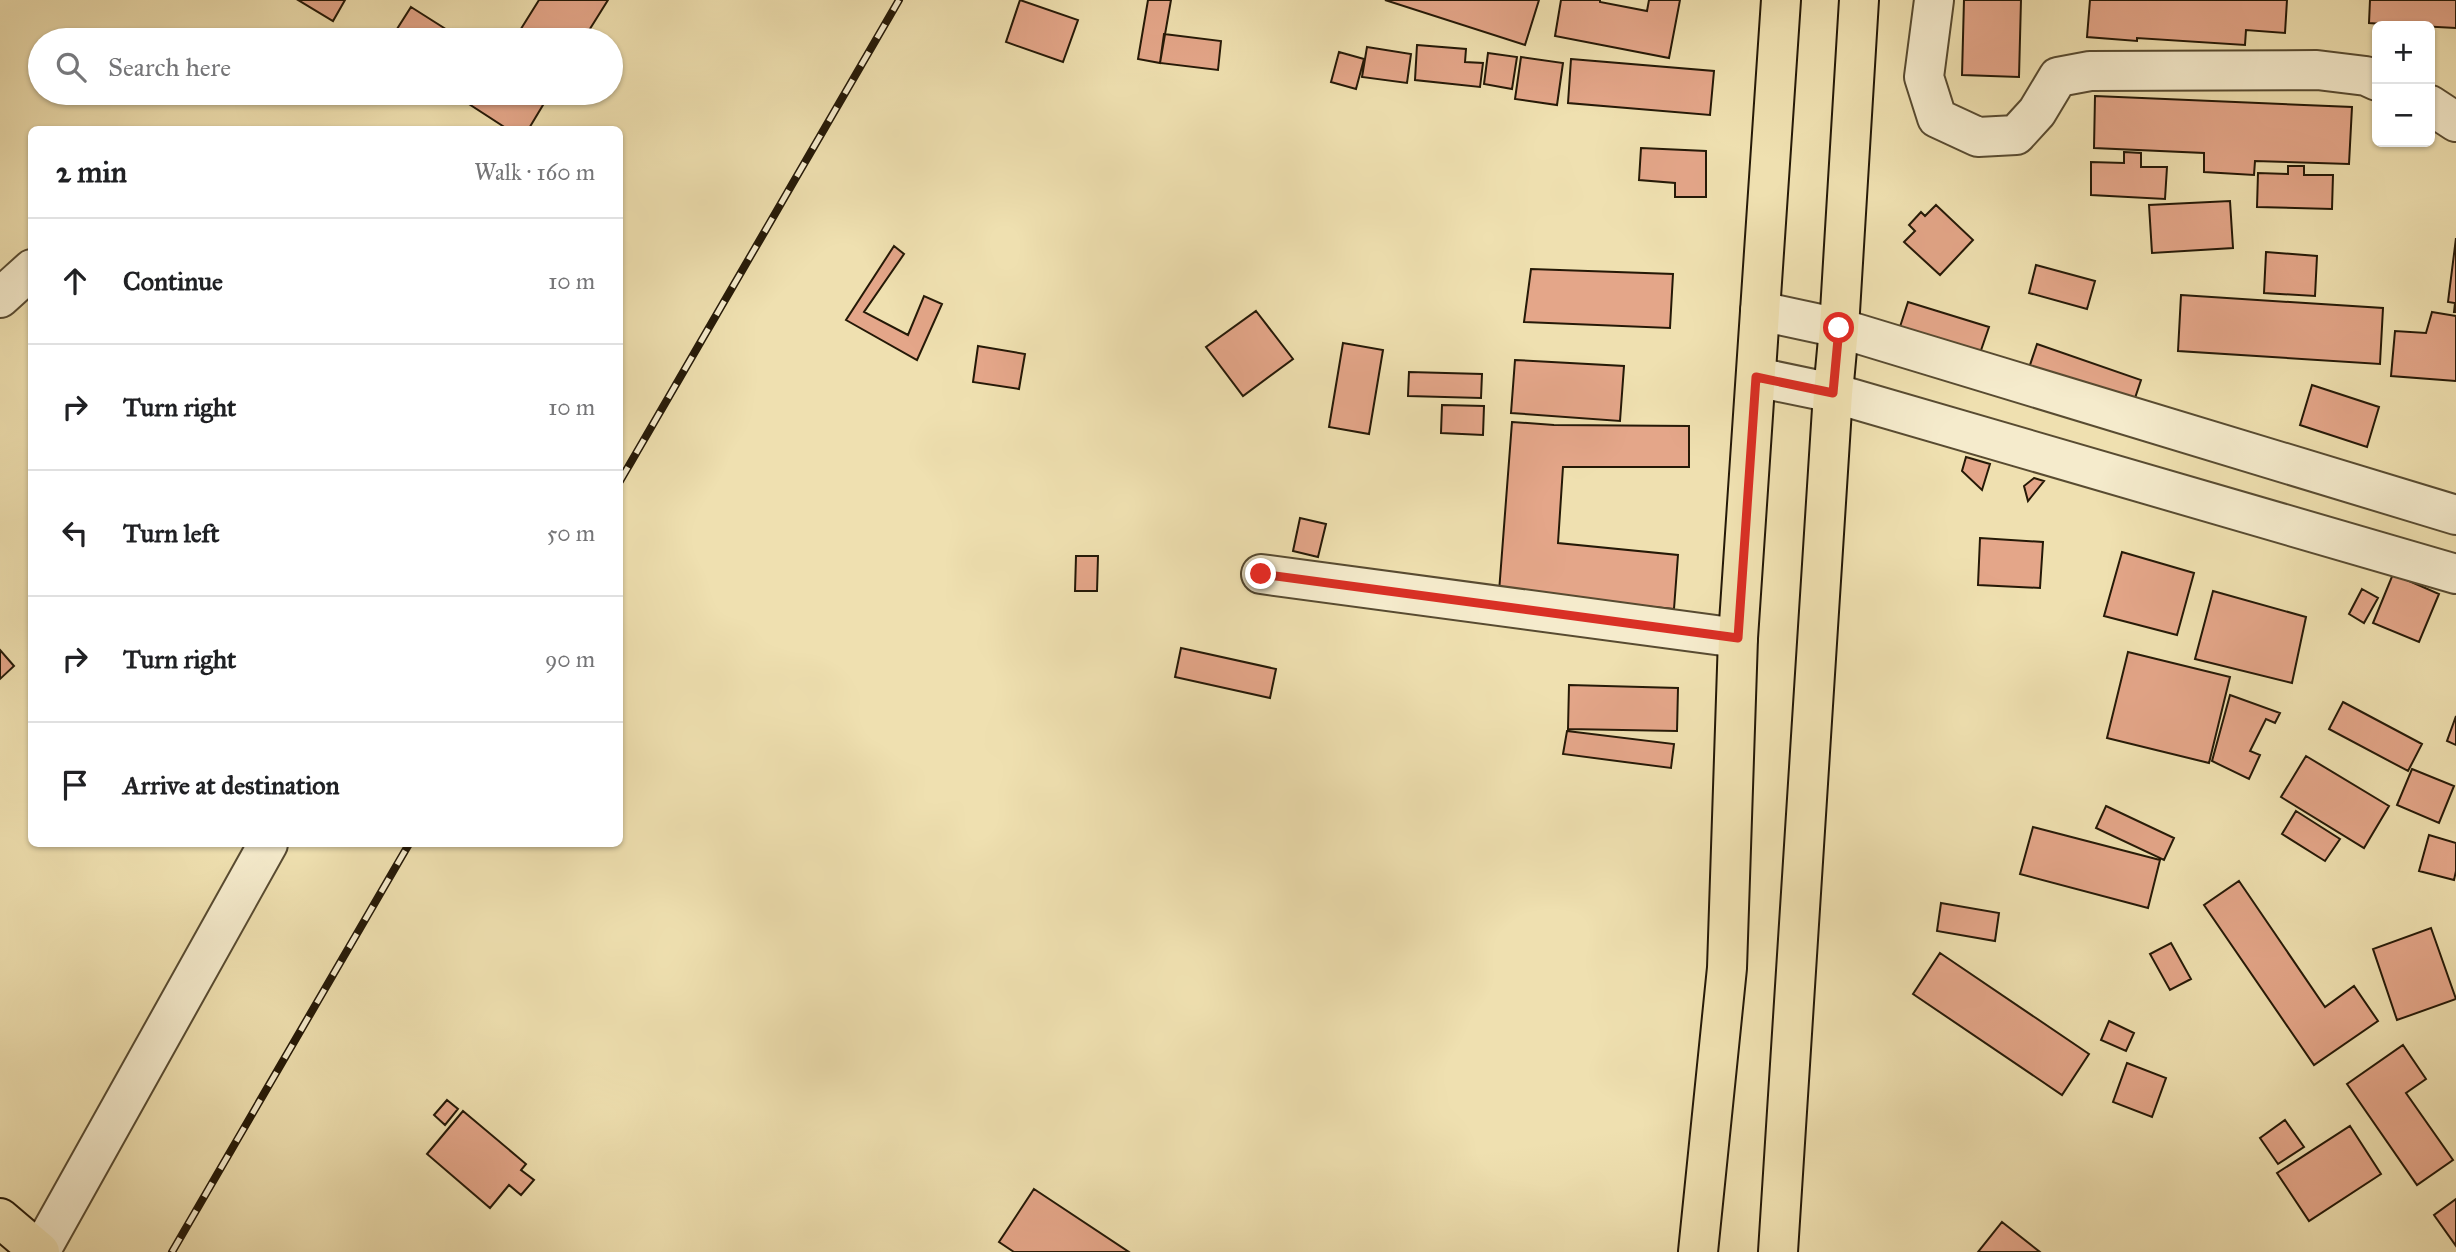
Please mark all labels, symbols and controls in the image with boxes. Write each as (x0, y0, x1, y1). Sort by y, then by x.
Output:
map controls (2372, 21, 2435, 147)
button: + (2372, 21, 2435, 84)
search box (28, 28, 623, 105)
icon: search (52, 48, 90, 86)
text: Search here (108, 51, 231, 83)
button: − (2372, 84, 2435, 147)
text: 2 min (56, 154, 127, 190)
text: Walk · 160 m (474, 158, 595, 186)
icon: ahead (56, 262, 94, 300)
text: Continue (123, 265, 223, 297)
text: 10 m (548, 267, 595, 295)
route start (1823, 312, 1854, 343)
icon: right (56, 388, 94, 426)
text: Turn right (123, 391, 236, 423)
text: 10 m (548, 393, 595, 421)
icon: left (56, 514, 94, 552)
text: Turn left (123, 517, 219, 549)
text: 50 m (547, 519, 595, 547)
route end (1245, 558, 1276, 589)
icon: right (56, 640, 94, 678)
text: Turn right (123, 643, 236, 675)
text: 90 m (545, 645, 595, 673)
icon: arrive (56, 766, 94, 804)
text: Arrive at destination (123, 769, 340, 801)

